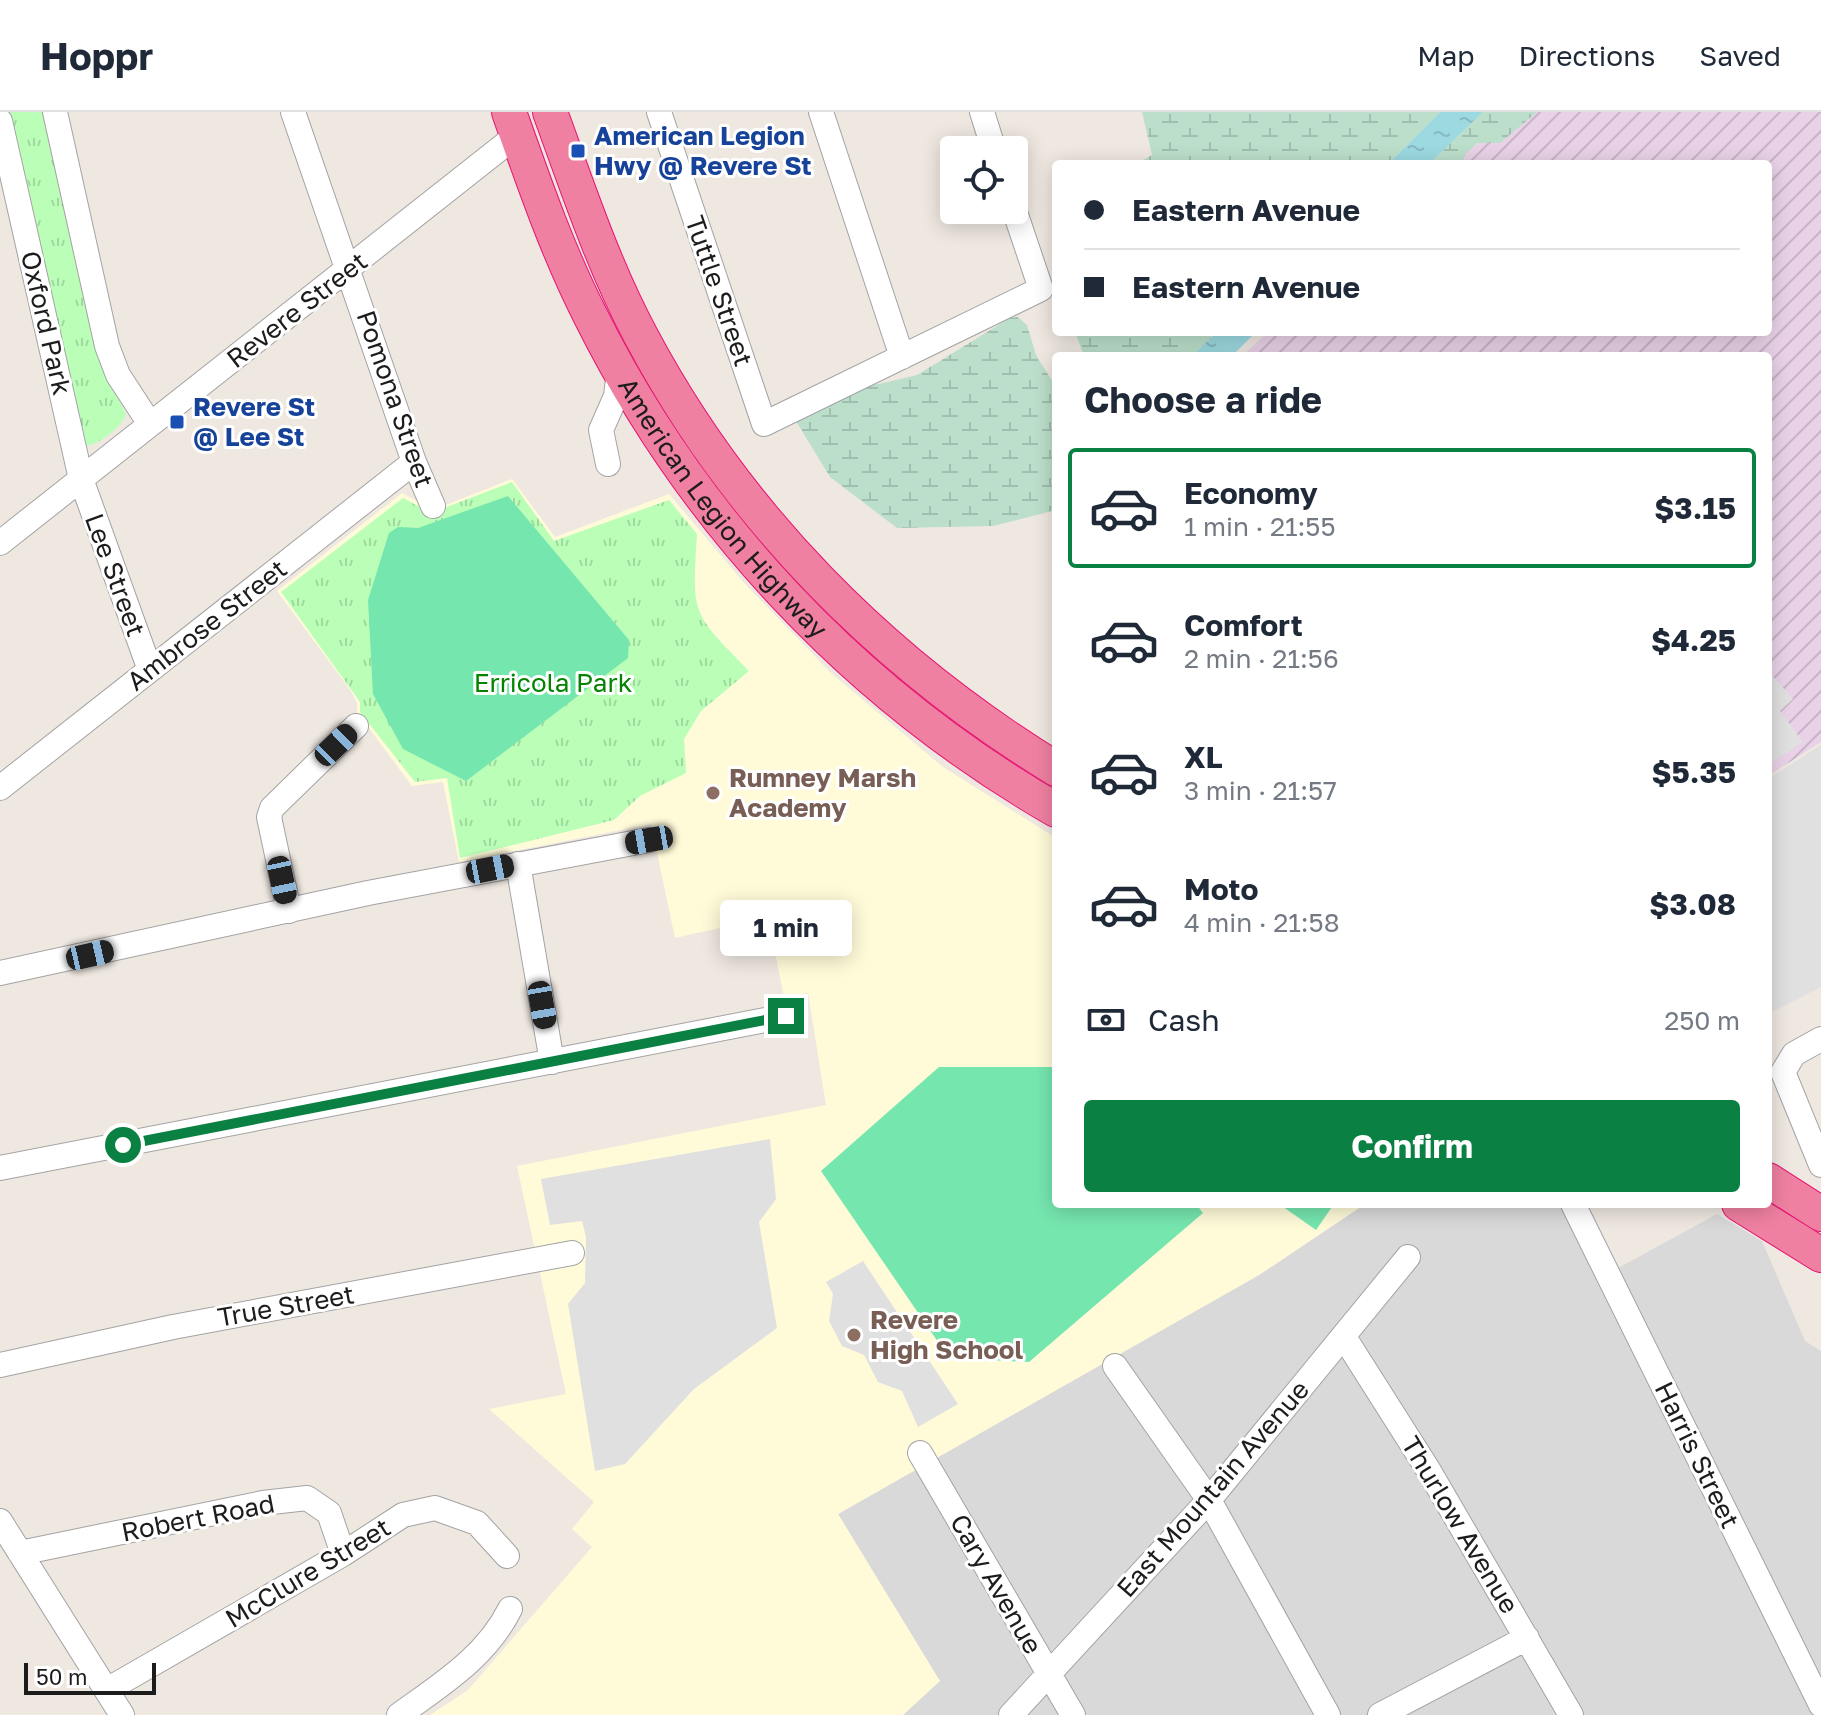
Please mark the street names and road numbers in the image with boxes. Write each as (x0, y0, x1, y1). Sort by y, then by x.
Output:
street label: Tuttle Street (679, 212, 760, 370)
street label: Revere Street (220, 245, 373, 374)
street label: Oxford Park (15, 248, 78, 398)
street label: Pomona Street (351, 306, 440, 491)
street label: American Legion Highway (612, 372, 834, 645)
street label: Lee Street (79, 509, 152, 640)
street label: Ambrose Street (121, 553, 293, 697)
street label: True Street (215, 1278, 357, 1333)
street label: East Mountain Avenue (1110, 1374, 1315, 1603)
street label: Harris Street (1649, 1377, 1746, 1533)
street label: Thurlow Avenue (1395, 1431, 1525, 1619)
street label: Robert Road (119, 1487, 277, 1548)
street label: Cary Avenue (944, 1508, 1049, 1659)
street label: McClure Street (220, 1511, 396, 1634)

